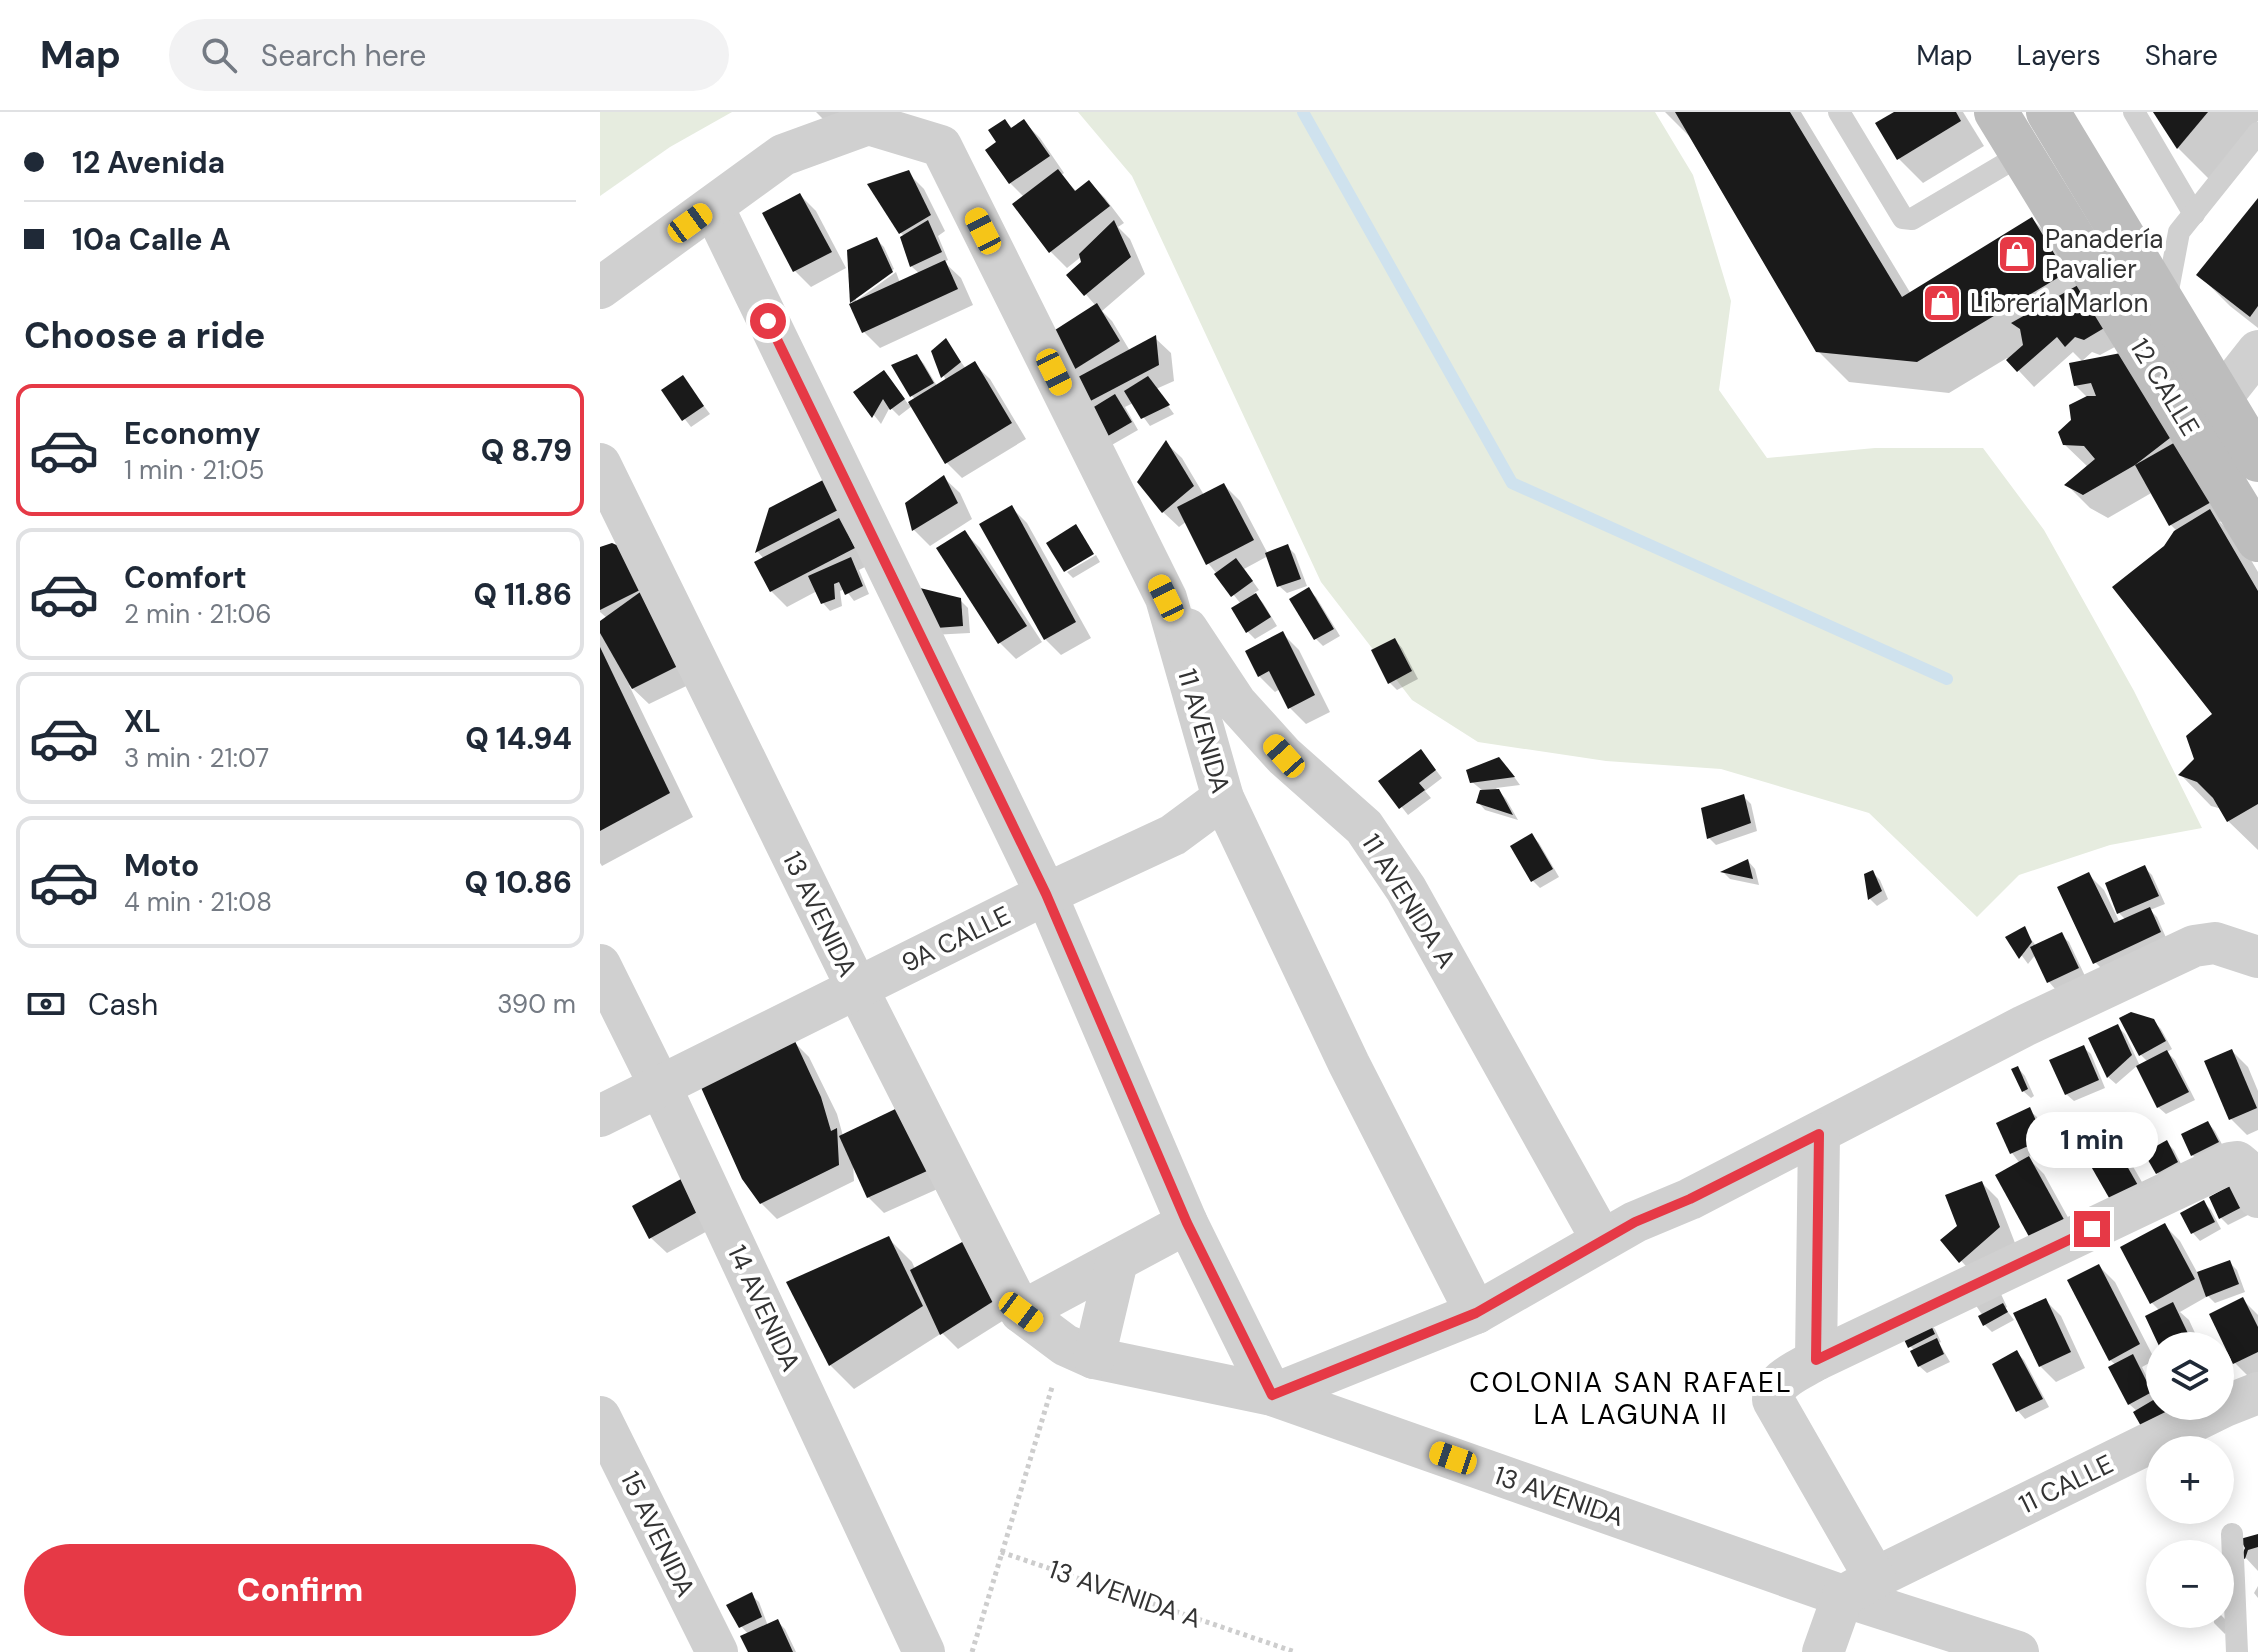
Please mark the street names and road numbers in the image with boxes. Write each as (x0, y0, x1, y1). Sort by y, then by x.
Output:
street label: 12 CALLE (2123, 332, 2207, 442)
street label: 11 AVENIDA (1170, 665, 1238, 797)
street label: 11 AVENIDA A (1354, 828, 1464, 974)
street label: 13 AVENIDA (775, 846, 865, 982)
street label: 9A CALLE (896, 898, 1016, 980)
street label: 14 AVENIDA (720, 1239, 808, 1377)
street label: 11 CALLE (2013, 1447, 2119, 1521)
street label: 13 AVENIDA (1490, 1458, 1628, 1534)
street label: 15 AVENIDA (613, 1466, 703, 1602)
street label: 13 AVENIDA A (1044, 1552, 1206, 1636)

